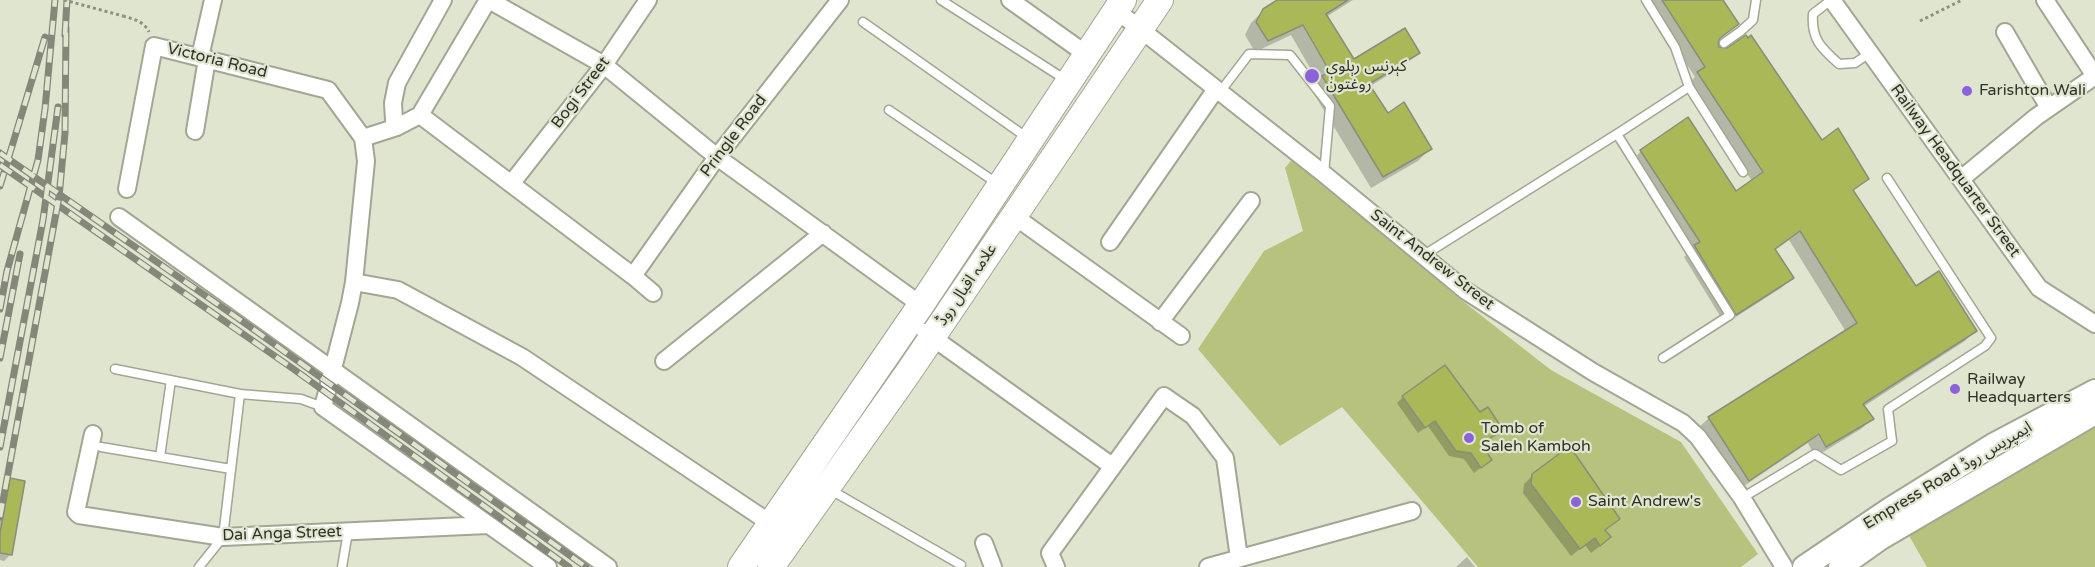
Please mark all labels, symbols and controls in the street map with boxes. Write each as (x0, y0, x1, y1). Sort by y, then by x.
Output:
street label: Victoria Road (165, 39, 269, 83)
street label: Bogi Street (548, 53, 614, 133)
place label: کېرنس رېلوې روغتون (1326, 57, 1407, 95)
marker: کېرنس رېلوې روغتون (1303, 67, 1321, 85)
street label: Railway Headquarter Street (1886, 81, 2024, 261)
place label: Farishton Wali (1979, 81, 2086, 101)
marker: Farishton Wali (1960, 84, 1974, 98)
street label: Pringle Road (697, 91, 771, 181)
street label: Saint Andrew Street (1366, 206, 1498, 314)
street label: علامہ اقبال روڈ (933, 240, 1001, 330)
place label: Railway Headquarters (1967, 370, 2071, 408)
marker: Railway Headquarters (1948, 382, 1962, 396)
street label: Empress Road ایمپریس روڈ (1860, 418, 2036, 534)
place label: Tomb of Saleh Kamboh (1481, 419, 1591, 457)
marker: Tomb of Saleh Kamboh (1462, 431, 1476, 445)
place label: Saint Andrew's (1588, 492, 1701, 512)
marker: Saint Andrew's (1569, 495, 1583, 509)
street label: Dai Anga Street (222, 522, 342, 546)

